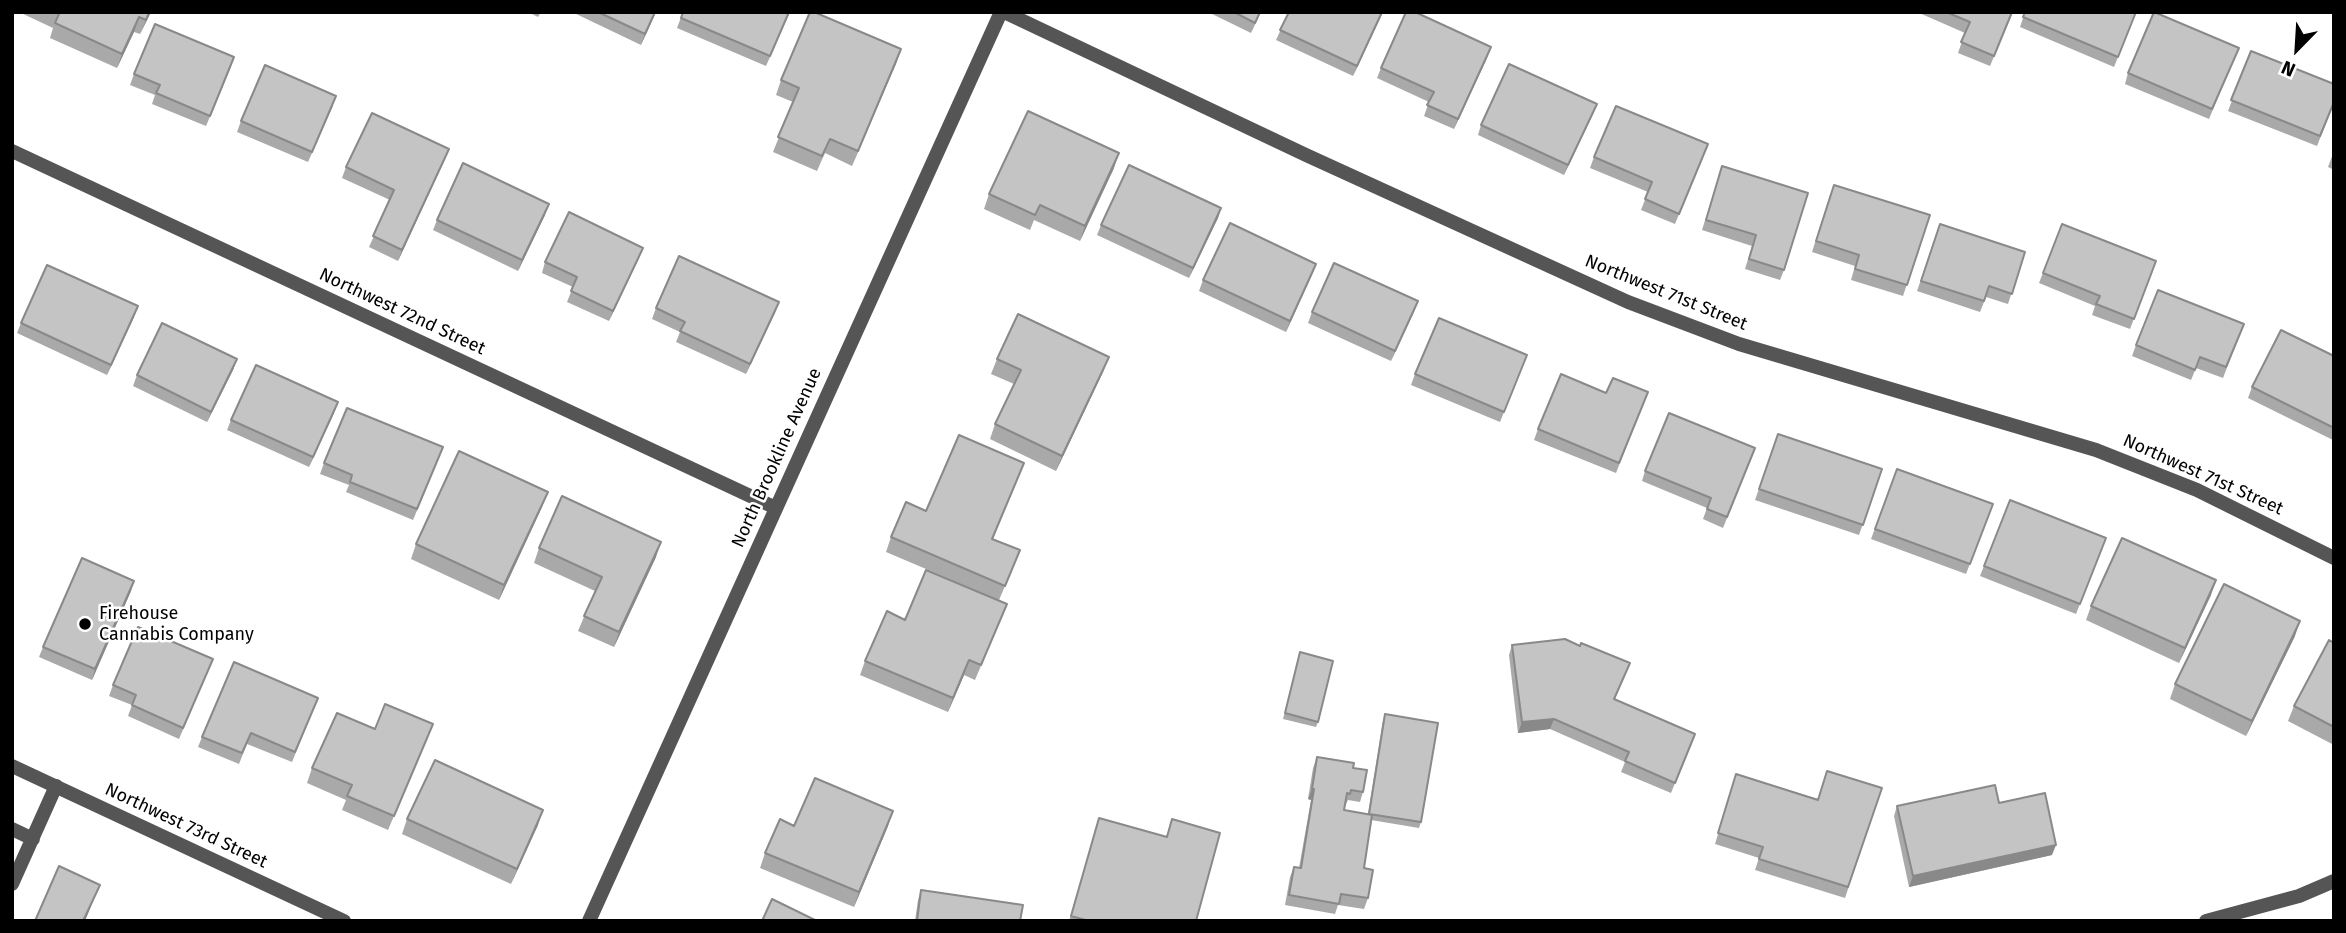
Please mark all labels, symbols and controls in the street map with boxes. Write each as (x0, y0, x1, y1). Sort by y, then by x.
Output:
north arrow (2262, 14, 2332, 84)
text: N (2278, 56, 2299, 82)
street label: Northwest 71st Street (1582, 251, 1750, 335)
street label: Northwest 72nd Street (316, 264, 488, 360)
street label: North Brookline Avenue (728, 365, 826, 551)
street label: Northwest 71st Street (2120, 430, 2286, 520)
place label: Firehouse Cannabis Company (99, 603, 254, 646)
marker: Firehouse Cannabis Company (77, 616, 93, 632)
street label: Northwest 73rd Street (101, 779, 271, 873)

